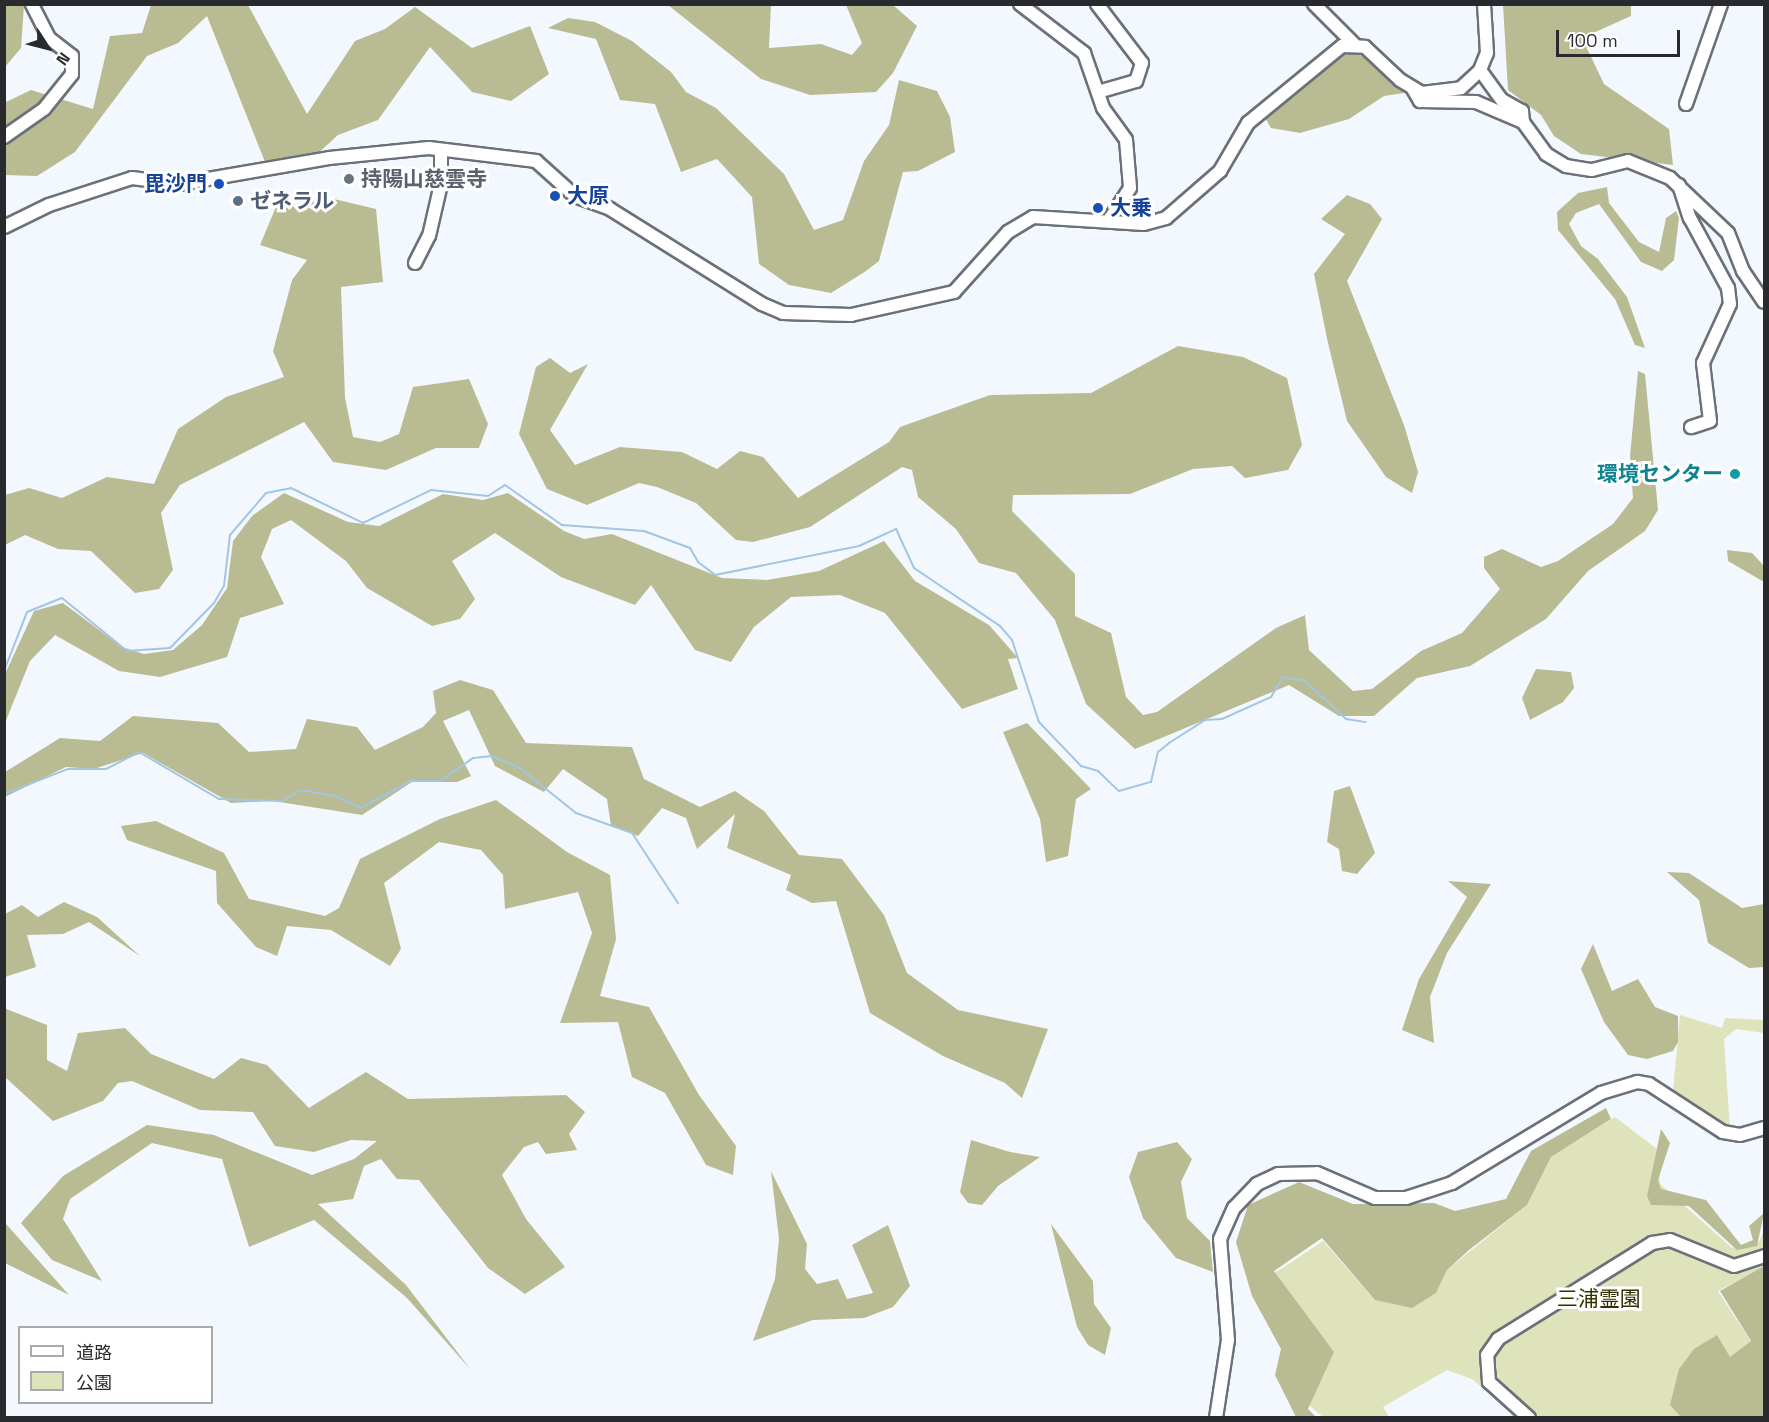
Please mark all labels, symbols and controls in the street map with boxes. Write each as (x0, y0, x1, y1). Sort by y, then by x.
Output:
north arrow (18, 18, 78, 78)
scale bar (1559, 18, 1684, 56)
text: 100 m (1567, 29, 1618, 52)
text: N (51, 48, 75, 69)
place label: 持陽山慈雲寺 (361, 166, 487, 192)
place label: 毘沙門 (144, 171, 207, 197)
marker: 持陽山慈雲寺 (342, 172, 356, 186)
marker: 毘沙門 (212, 177, 226, 191)
place label: 大原 (567, 183, 609, 209)
place label: ゼネラル (250, 188, 334, 214)
marker: 大原 (548, 189, 562, 203)
marker: ゼネラル (231, 194, 245, 208)
place label: 大乗 (1110, 195, 1152, 221)
marker: 大乗 (1091, 201, 1105, 215)
place label: 環境センター (1597, 461, 1723, 487)
marker: 環境センター (1728, 467, 1742, 481)
park label: 三浦霊園 (1557, 1286, 1641, 1312)
legend (18, 1326, 213, 1404)
text: 道路 (76, 1341, 112, 1364)
text: 公園 (76, 1371, 112, 1394)

